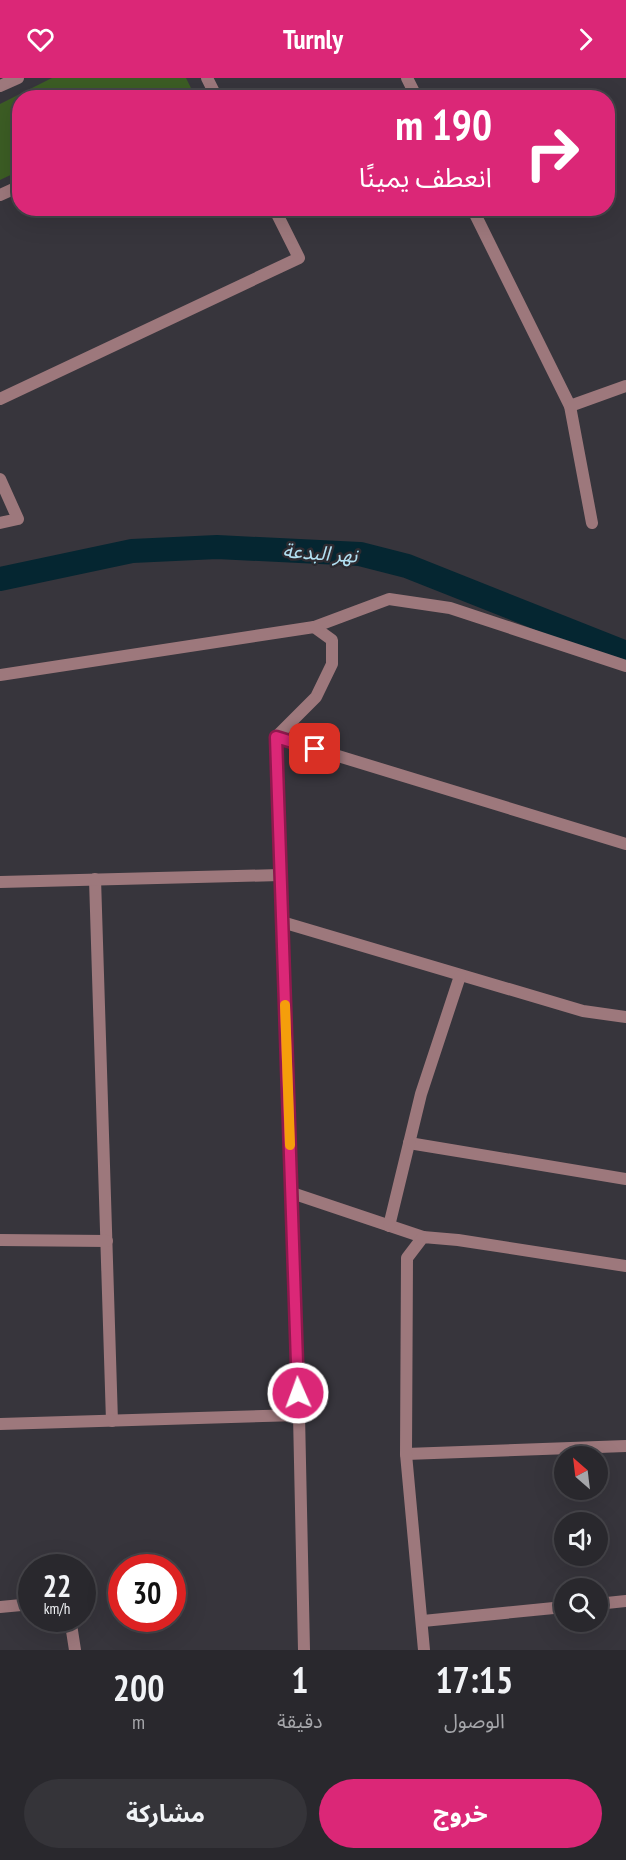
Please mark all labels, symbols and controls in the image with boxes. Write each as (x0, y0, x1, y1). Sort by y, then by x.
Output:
text: Turnly (283, 22, 343, 56)
icon: heart (24, 23, 57, 56)
icon: forward (569, 23, 602, 56)
text: 190 m (395, 97, 492, 152)
icon: right (513, 114, 591, 192)
text: انعطف يمينًا (359, 160, 492, 194)
water label: نهر البدعة (282, 537, 360, 569)
pin (289, 723, 340, 774)
icon: arrive (298, 732, 331, 765)
position arrow (266, 1361, 330, 1425)
north arrow (554, 1446, 608, 1500)
map controls (554, 1446, 608, 1632)
button: sound (554, 1512, 608, 1566)
speed limit sign: 30 (108, 1554, 186, 1632)
text: 22 (43, 1566, 71, 1605)
button: search (554, 1578, 608, 1632)
text: km/h (44, 1599, 70, 1618)
text: 1 (291, 1656, 308, 1703)
text: 17:15 (435, 1656, 513, 1703)
text: 200 (113, 1664, 164, 1711)
text: دقيقة (277, 1708, 323, 1734)
text: الوصول (444, 1708, 505, 1734)
text: m (132, 1709, 145, 1735)
button: مشاركة (24, 1779, 307, 1848)
button: خروج (319, 1779, 602, 1848)

